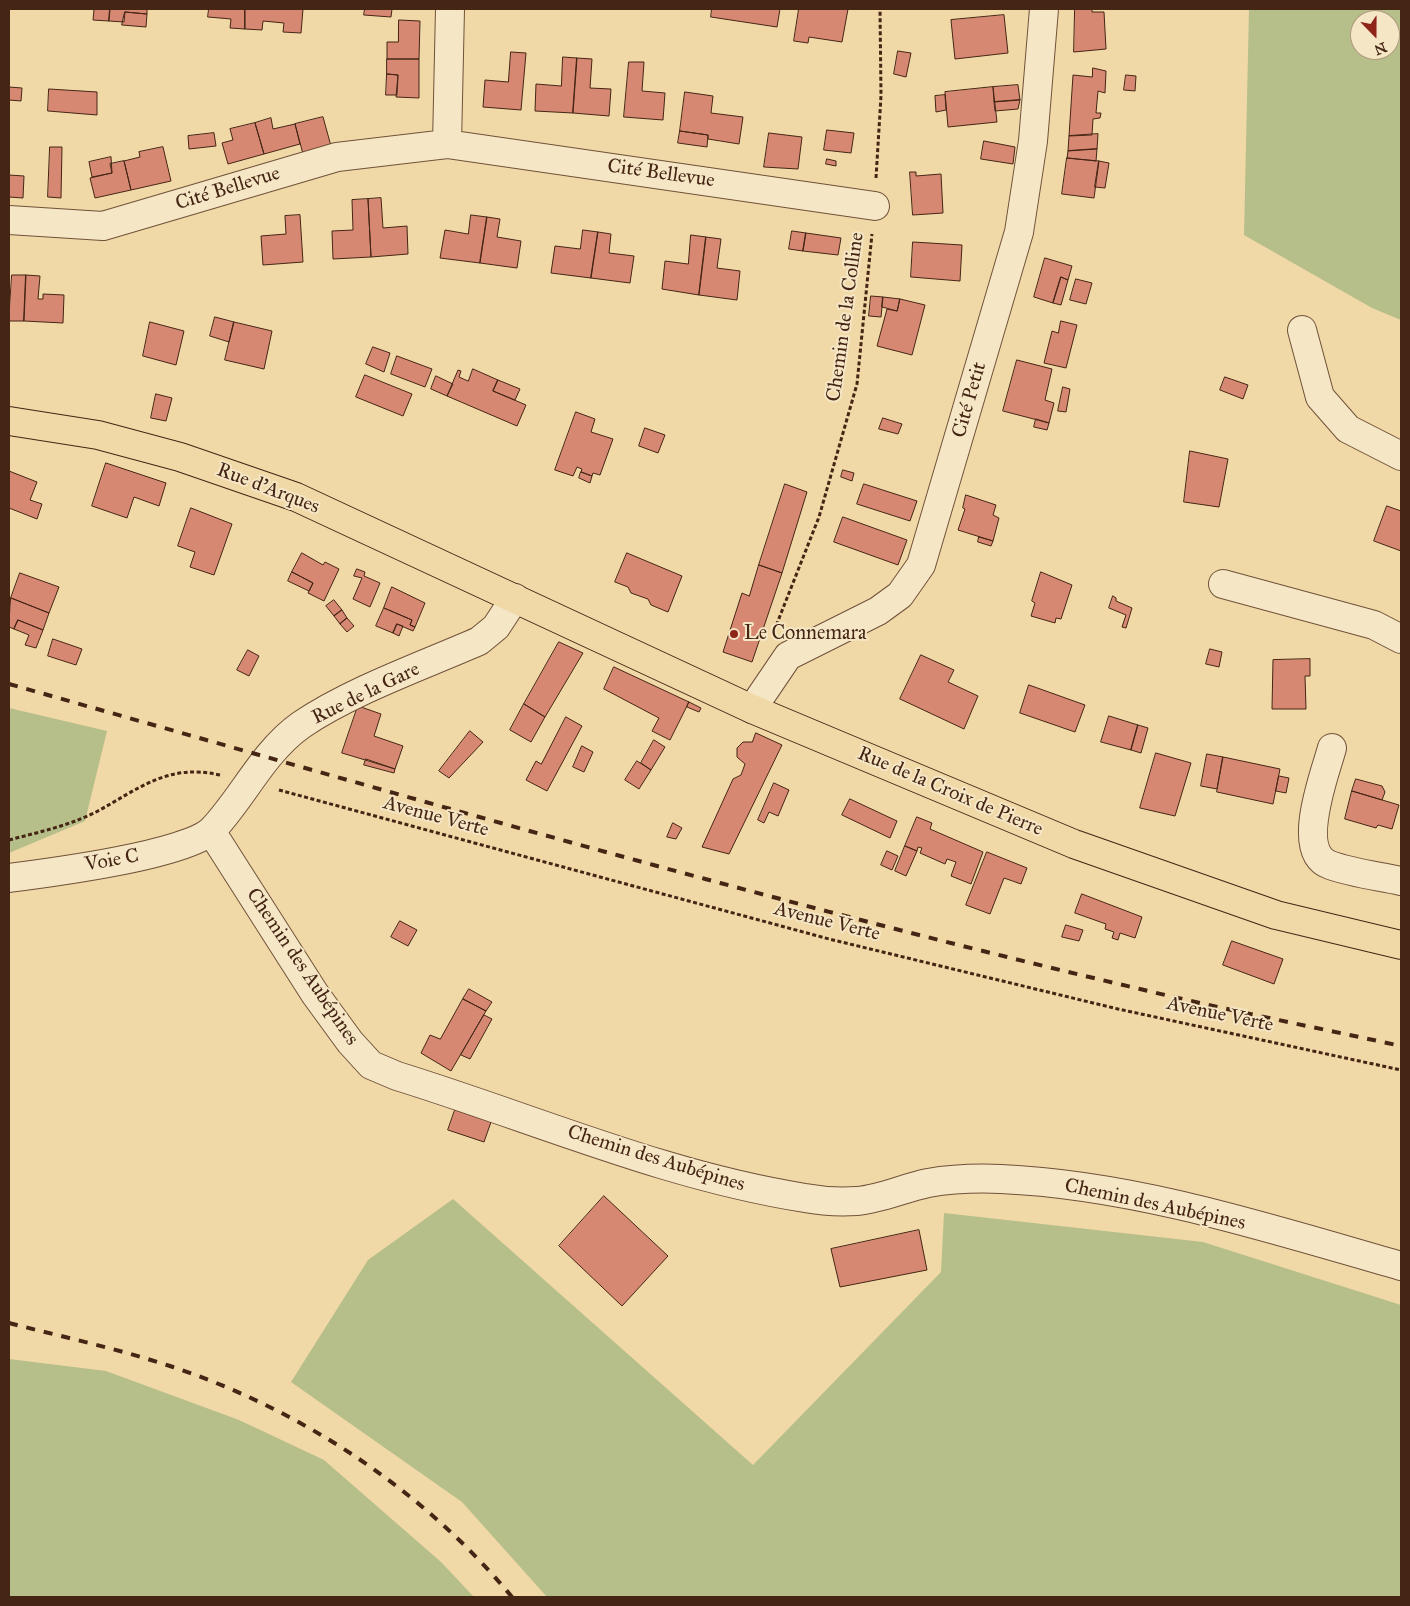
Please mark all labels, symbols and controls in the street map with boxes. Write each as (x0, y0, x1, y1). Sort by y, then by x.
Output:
north arrow (1350, 10, 1400, 60)
text: N (1372, 38, 1389, 59)
street label: Cité Bellevue (606, 155, 716, 193)
street label: Cité Bellevue (173, 162, 283, 216)
street label: Chemin de la Colline (822, 231, 870, 403)
street label: Cité Petit (948, 359, 992, 441)
street label: Rue d'Arques (213, 458, 323, 520)
place label: Le Connemara (744, 622, 866, 646)
marker: Le Connemara (728, 628, 740, 640)
street label: Rue de la Gare (308, 658, 424, 730)
street label: Rue de la Croix de Pierre (854, 742, 1046, 842)
street label: Avenue Verte (381, 791, 491, 843)
street label: Voie C (83, 844, 141, 878)
street label: Chemin des Aubépines (241, 884, 363, 1050)
street label: Avenue Verte (772, 897, 882, 947)
street label: Avenue Verte (1165, 992, 1275, 1038)
street label: Chemin des Aubépines (564, 1121, 748, 1197)
street label: Chemin des Aubépines (1062, 1174, 1248, 1236)

